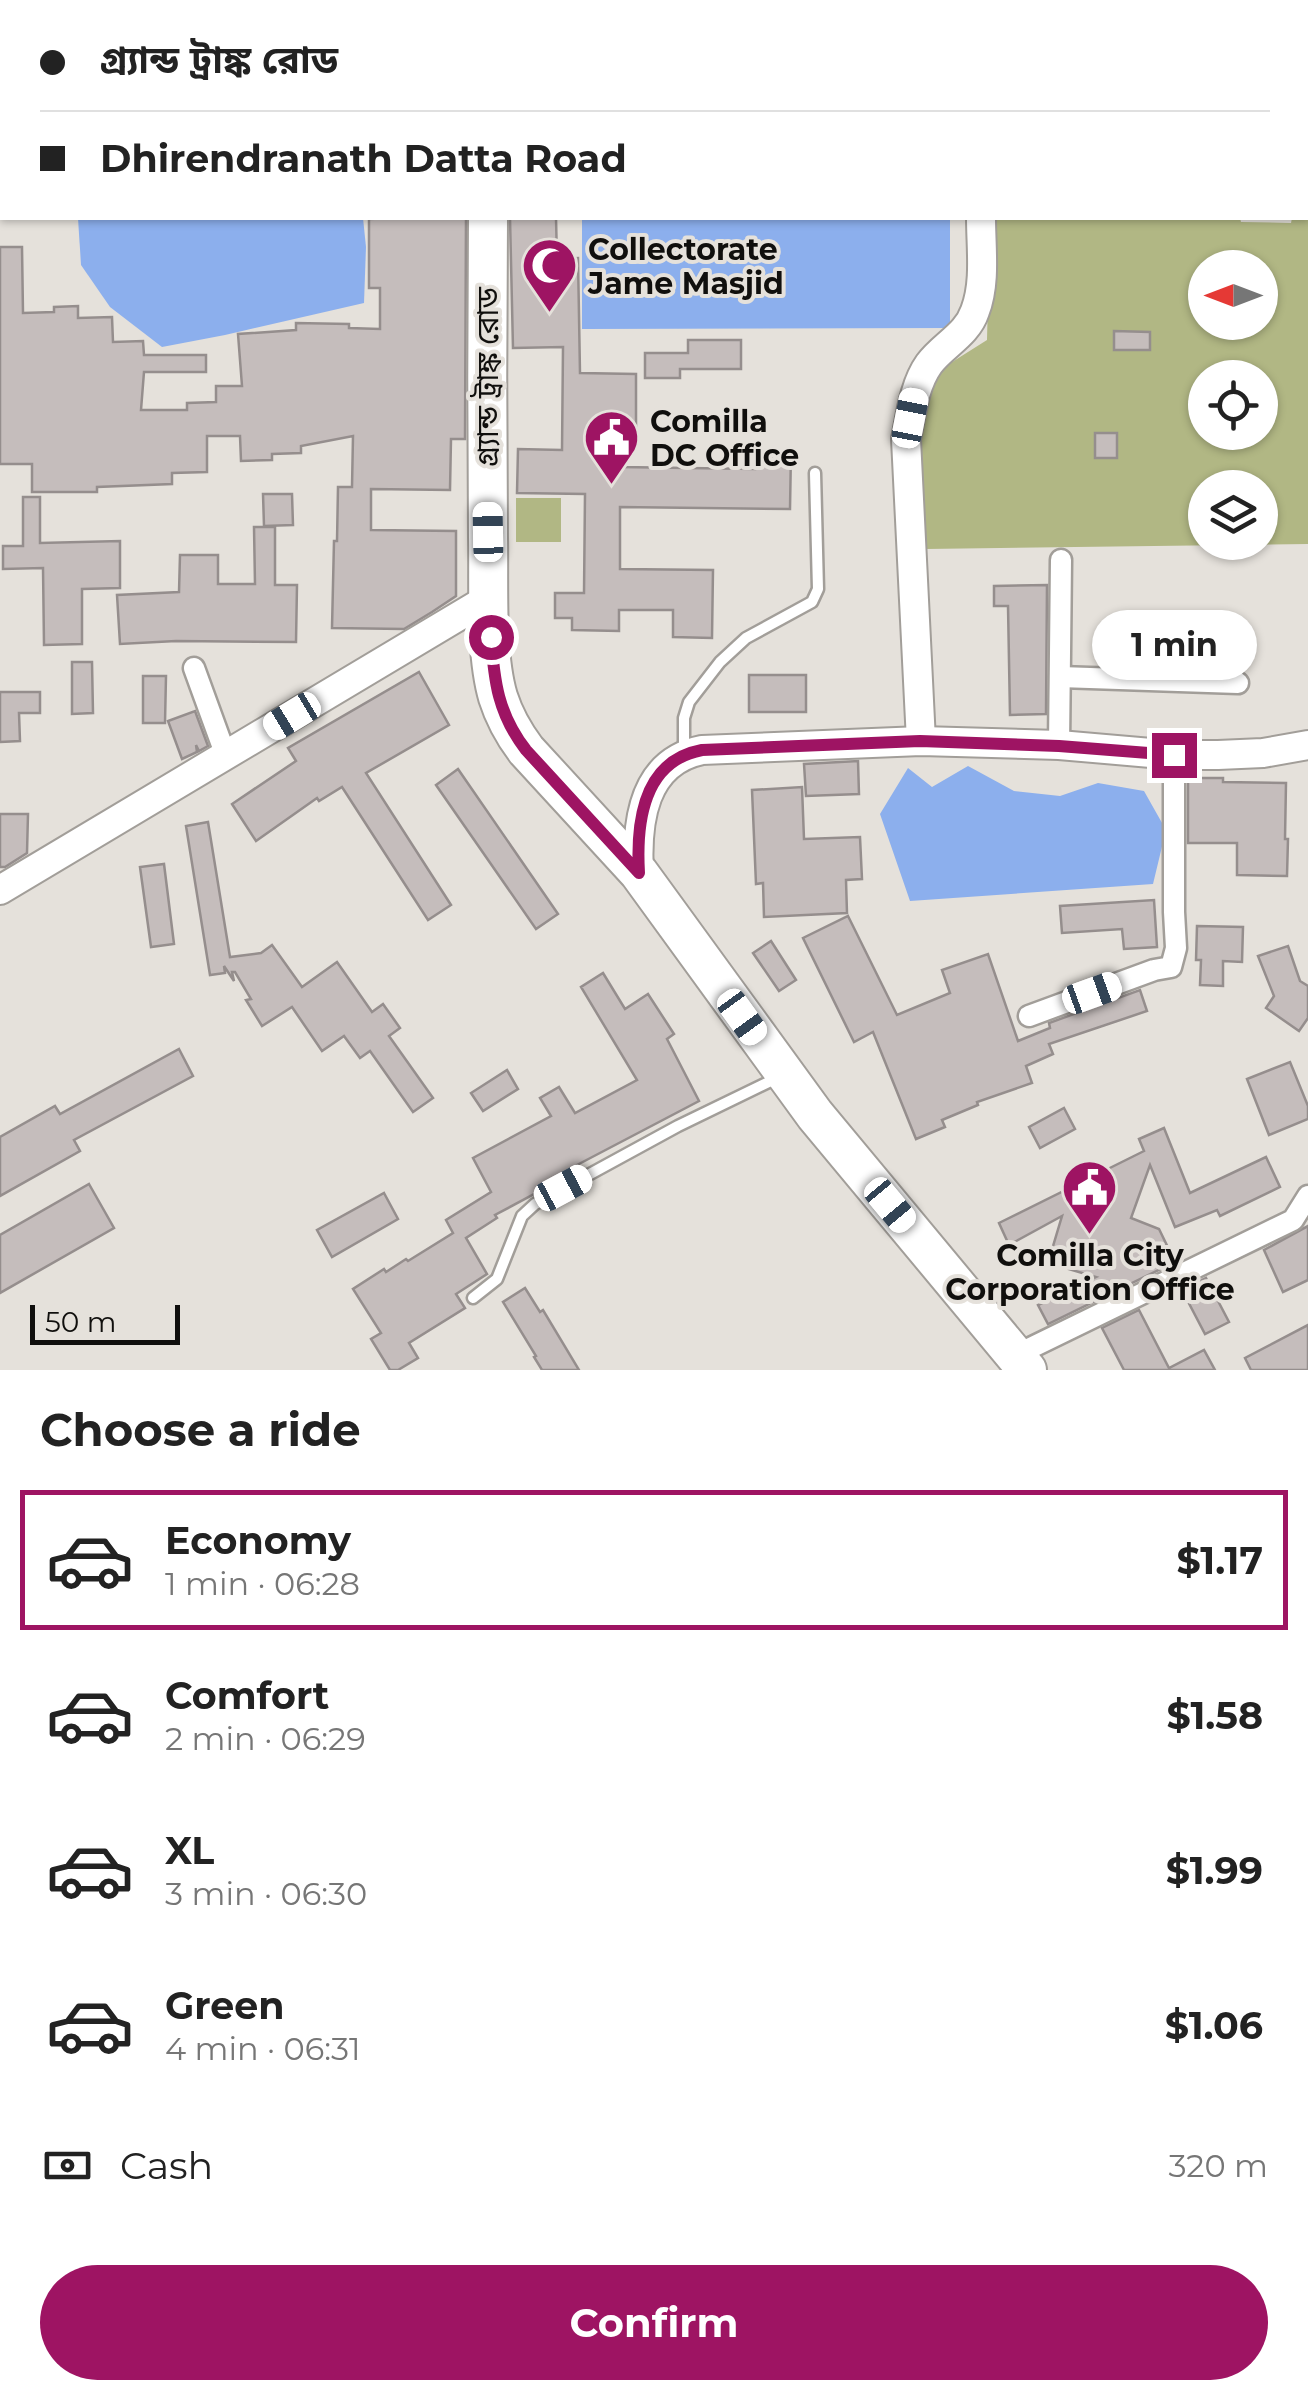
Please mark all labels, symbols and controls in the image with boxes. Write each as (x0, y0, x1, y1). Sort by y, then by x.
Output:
text: গ্র্যান্ড ট্রাঙ্ক রোড (100, 36, 338, 83)
text: Dhirendranath Datta Road (100, 135, 627, 182)
place label: Collectorate Jame Masjid (587, 231, 784, 302)
mosque icon: Collectorate Jame Masjid (519, 236, 579, 315)
north arrow (1188, 250, 1278, 340)
map controls (1188, 250, 1278, 560)
street label: গ্র্যান্ড ট্রাঙ্ক রোড (469, 286, 506, 467)
button: locate (1188, 360, 1278, 450)
car (890, 386, 930, 450)
place label: Comilla DC Office (650, 403, 799, 474)
public building icon: Comilla DC Office (581, 408, 641, 487)
button: layers (1188, 470, 1278, 560)
car (472, 502, 504, 562)
callout: 1 min (1092, 610, 1256, 680)
route start (469, 615, 514, 660)
text: 1 min (1131, 625, 1218, 664)
car (259, 688, 325, 744)
route end (1152, 733, 1197, 778)
car (1059, 969, 1125, 1017)
car (712, 984, 772, 1050)
public building icon: Comilla City Corporation Office (1060, 1157, 1120, 1236)
car (529, 1161, 597, 1215)
car (859, 1172, 921, 1238)
place label: Comilla City Corporation Office (945, 1237, 1235, 1308)
scale bar (30, 1300, 180, 1344)
text: 50 m (45, 1305, 116, 1339)
text: Choose a ride (40, 1402, 361, 1457)
icon: car (45, 1515, 135, 1605)
text: Economy (165, 1517, 351, 1564)
text: $1.17 (1176, 1537, 1263, 1584)
text: 1 min · 06:28 (165, 1564, 360, 1603)
icon: car (45, 1670, 135, 1760)
text: Comfort (165, 1672, 329, 1719)
text: $1.58 (1167, 1692, 1263, 1739)
text: 2 min · 06:29 (165, 1719, 366, 1758)
icon: car (45, 1825, 135, 1915)
text: XL (165, 1827, 214, 1874)
text: $1.99 (1166, 1847, 1263, 1894)
text: 3 min · 06:30 (165, 1874, 367, 1913)
icon: car (45, 1980, 135, 2070)
text: Green (165, 1982, 285, 2029)
text: $1.06 (1165, 2002, 1263, 2049)
text: 4 min · 06:31 (165, 2029, 361, 2068)
icon: cash (40, 2138, 95, 2193)
text: Cash (120, 2142, 213, 2189)
text: 320 m (1168, 2146, 1268, 2185)
button: Confirm (40, 2265, 1268, 2380)

